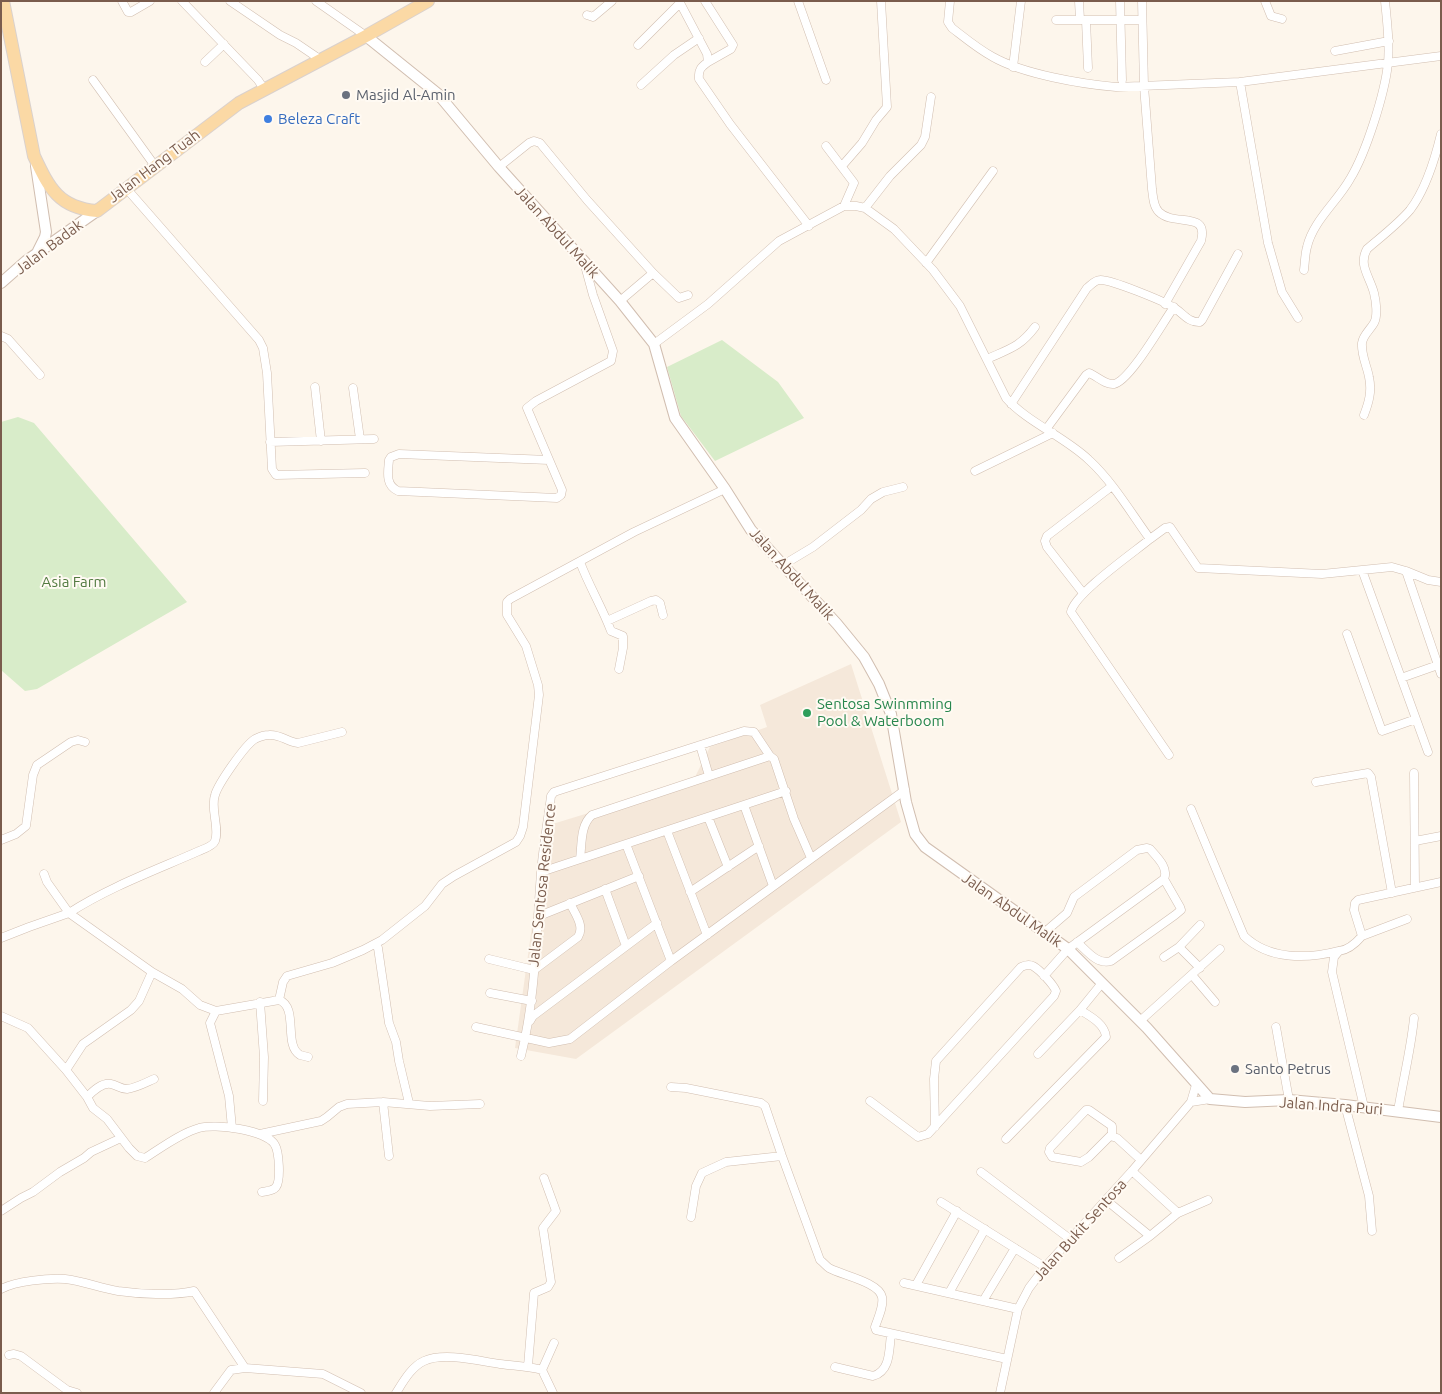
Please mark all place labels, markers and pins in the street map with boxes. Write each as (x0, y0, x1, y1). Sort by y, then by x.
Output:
place label: Masjid Al-Amin (356, 86, 456, 104)
marker: Masjid Al-Amin (340, 89, 352, 101)
place label: Beleza Craft (278, 110, 360, 128)
marker: Beleza Craft (262, 113, 274, 125)
place label: Sentosa Swinmming Pool & Waterboom (817, 695, 952, 730)
marker: Sentosa Swinmming Pool & Waterboom (801, 707, 813, 719)
place label: Santo Petrus (1245, 1060, 1331, 1078)
marker: Santo Petrus (1229, 1063, 1241, 1075)

